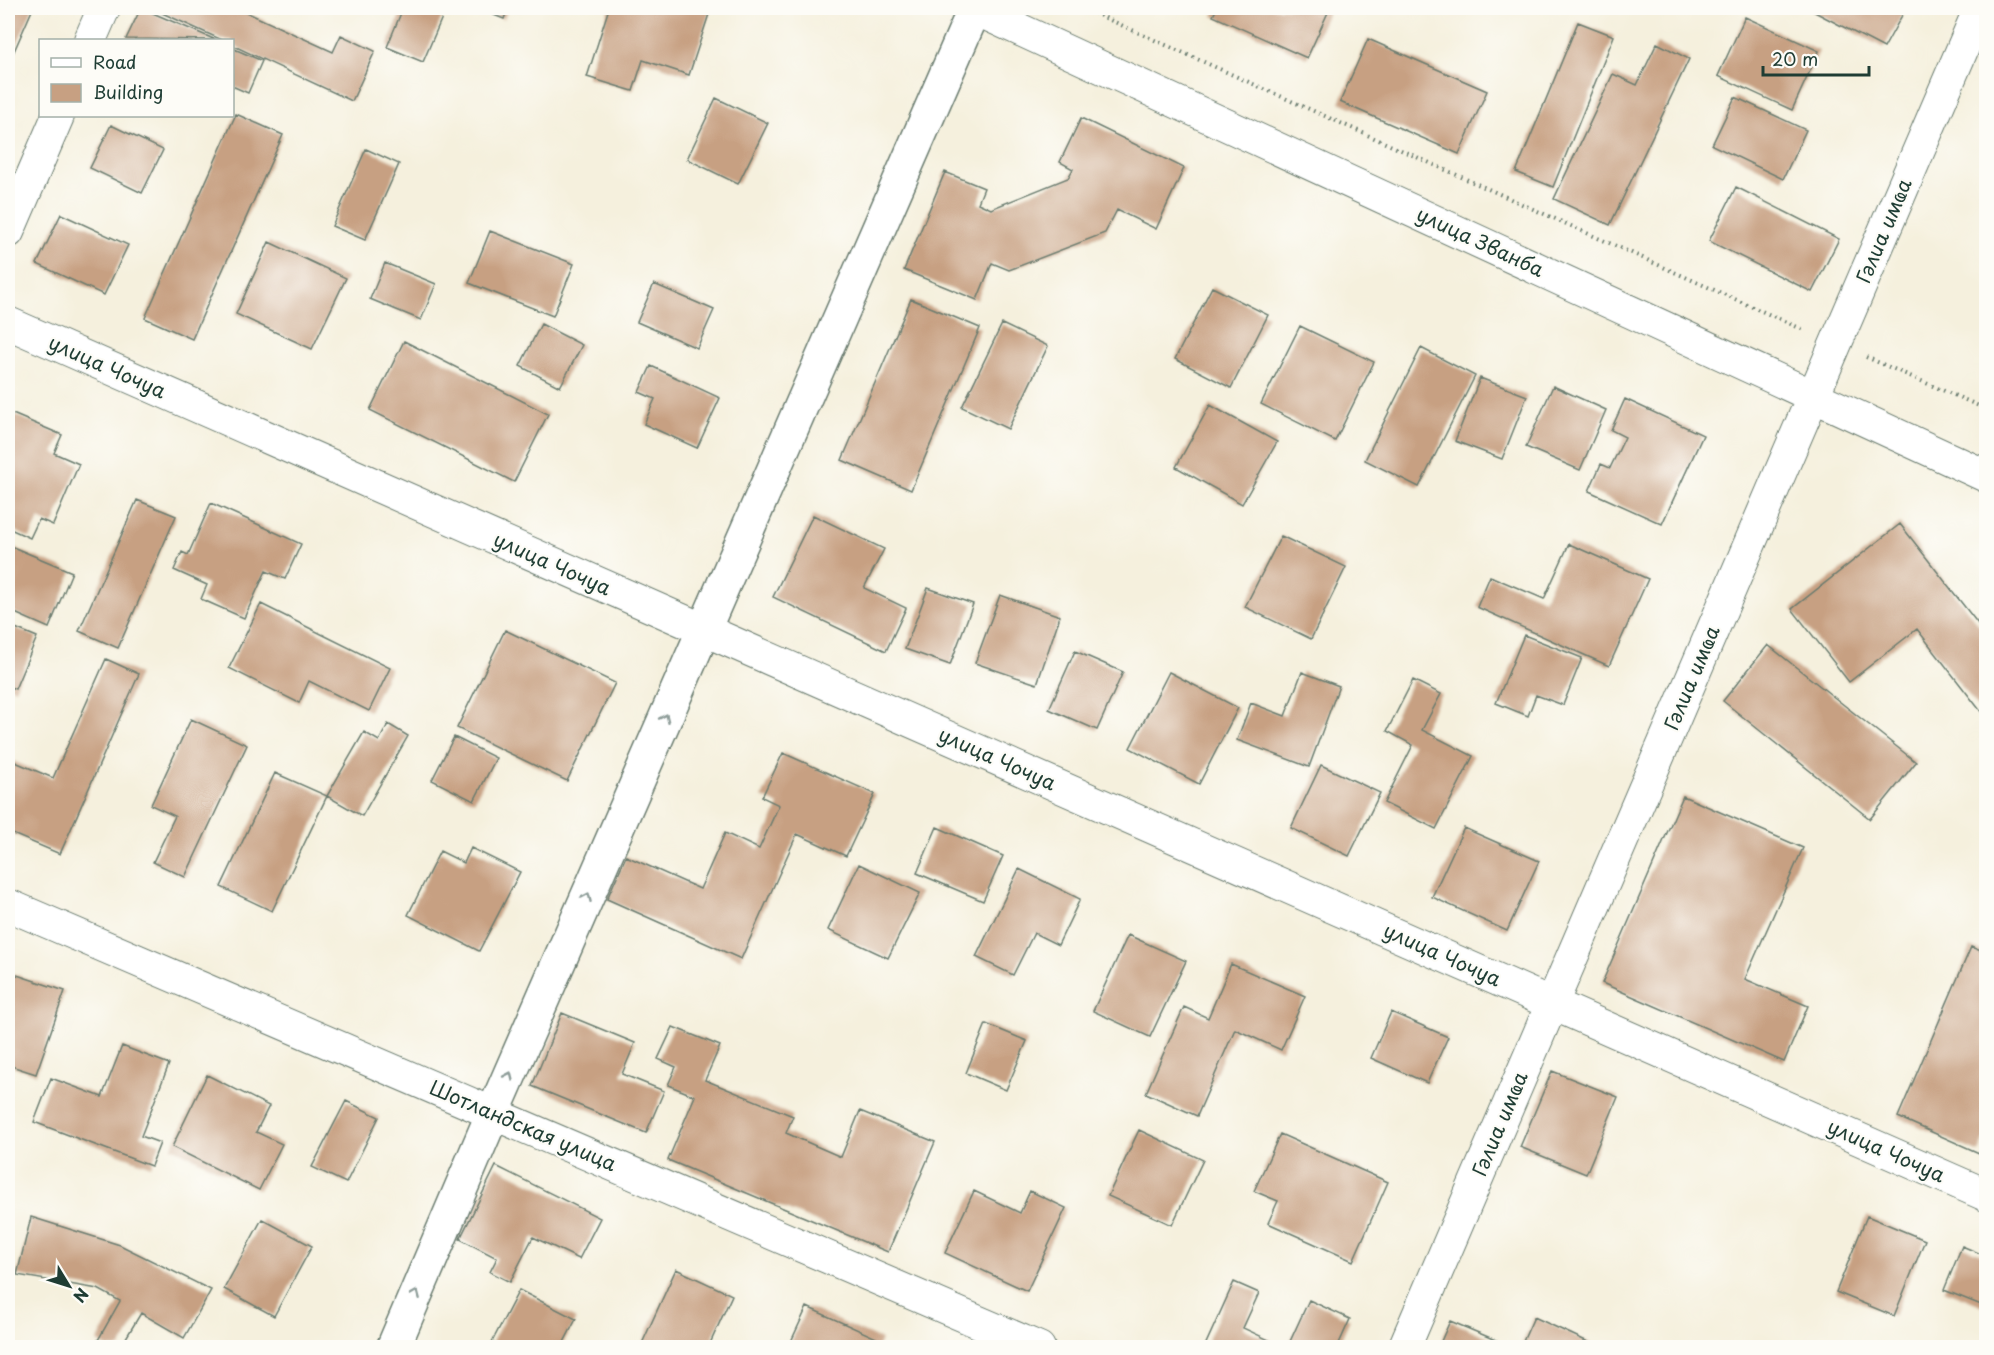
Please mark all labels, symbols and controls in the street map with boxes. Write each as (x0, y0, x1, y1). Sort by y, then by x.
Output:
legend (39, 39, 234, 117)
scale bar (1763, 39, 1870, 77)
text: 20 m (1772, 45, 1818, 72)
text: Road (93, 48, 137, 75)
text: Building (93, 78, 163, 105)
street label: Гәлиа имҩа (1848, 173, 1919, 288)
street label: улица Званба (1412, 198, 1550, 284)
street label: улица Чочуа (44, 327, 171, 406)
street label: улица Чочуа (489, 524, 616, 603)
street label: Гәлиа имҩа (1656, 620, 1727, 735)
one-way arrow (658, 714, 670, 725)
street label: улица Чочуа (934, 719, 1061, 798)
one-way arrow (580, 893, 592, 904)
street label: улица Чочуа (1379, 915, 1506, 994)
street label: Гәлиа имҩа (1464, 1066, 1535, 1181)
one-way arrow (502, 1071, 514, 1082)
street label: Шотландская улица (425, 1072, 622, 1178)
street label: улица Чочуа (1823, 1111, 1950, 1190)
north arrow (39, 1256, 99, 1316)
text: N (68, 1283, 95, 1308)
one-way arrow (409, 1289, 421, 1300)

